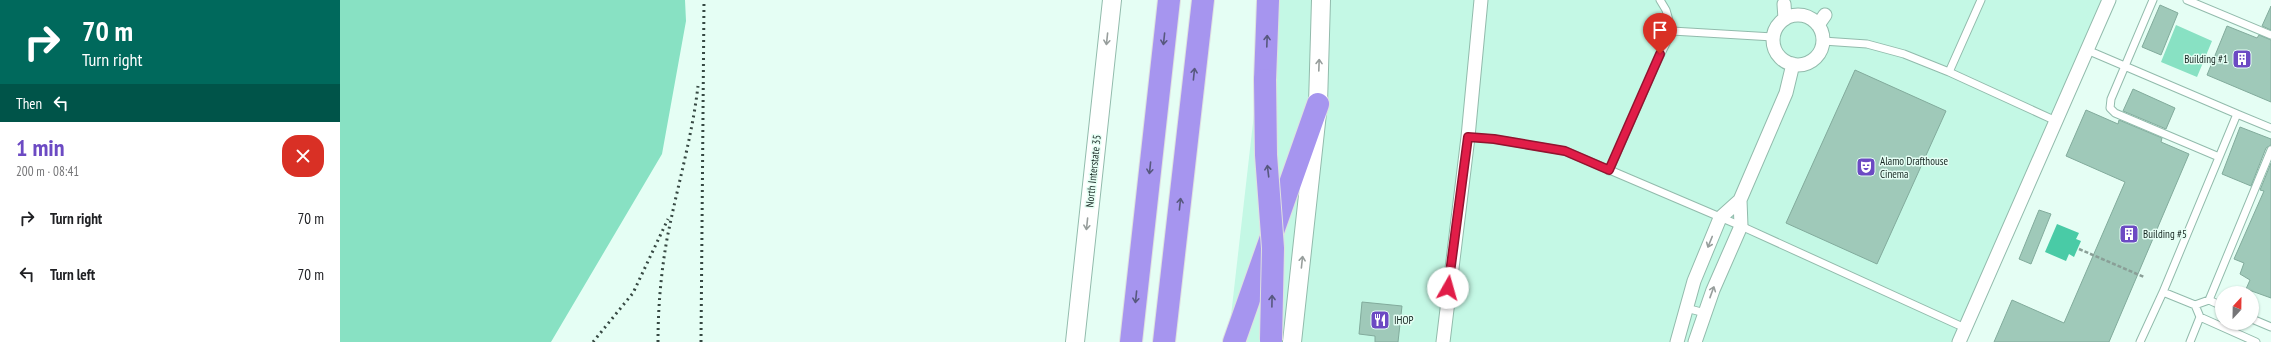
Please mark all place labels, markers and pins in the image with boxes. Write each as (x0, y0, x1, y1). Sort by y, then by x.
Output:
pin (1643, 13, 1677, 54)
building icon: Building #1 (2231, 48, 2253, 70)
place label: Building #1 (2184, 52, 2228, 66)
place label: Alamo Drafthouse Cinema (1880, 154, 1948, 181)
theatre icon: Alamo Drafthouse Cinema (1855, 156, 1877, 178)
building icon: Building #5 (2118, 223, 2140, 245)
place label: Building #5 (2143, 227, 2187, 241)
restaurant icon: IHOP (1369, 309, 1391, 331)
place label: IHOP (1394, 313, 1413, 327)

